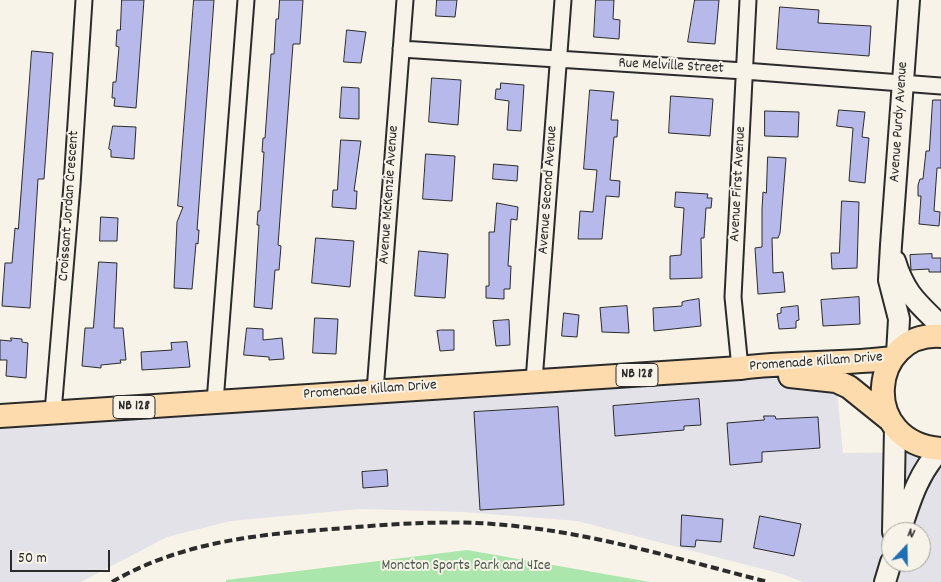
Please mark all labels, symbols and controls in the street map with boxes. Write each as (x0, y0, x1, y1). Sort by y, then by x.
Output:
street label: Rue Melville Street (618, 55, 724, 79)
street label: Avenue Purdy Avenue (887, 61, 913, 183)
street label: Avenue McKenzie Avenue (376, 125, 404, 265)
street label: Avenue Second Avenue (536, 125, 562, 255)
street label: Avenue First Avenue (727, 126, 751, 242)
street label: Croissant Jordan Crescent (56, 130, 84, 282)
street label: Promenade Killam Drive (749, 349, 883, 377)
road number: NB 128 (616, 364, 658, 386)
street label: Promenade Killam Drive (303, 377, 437, 405)
road number: NB 128 (113, 396, 155, 418)
north arrow (881, 522, 931, 572)
text: N (904, 523, 918, 545)
scale bar (12, 540, 112, 572)
text: 50 m (18, 548, 47, 570)
park label: Moncton Sports Park and 4Ice (382, 558, 550, 576)

